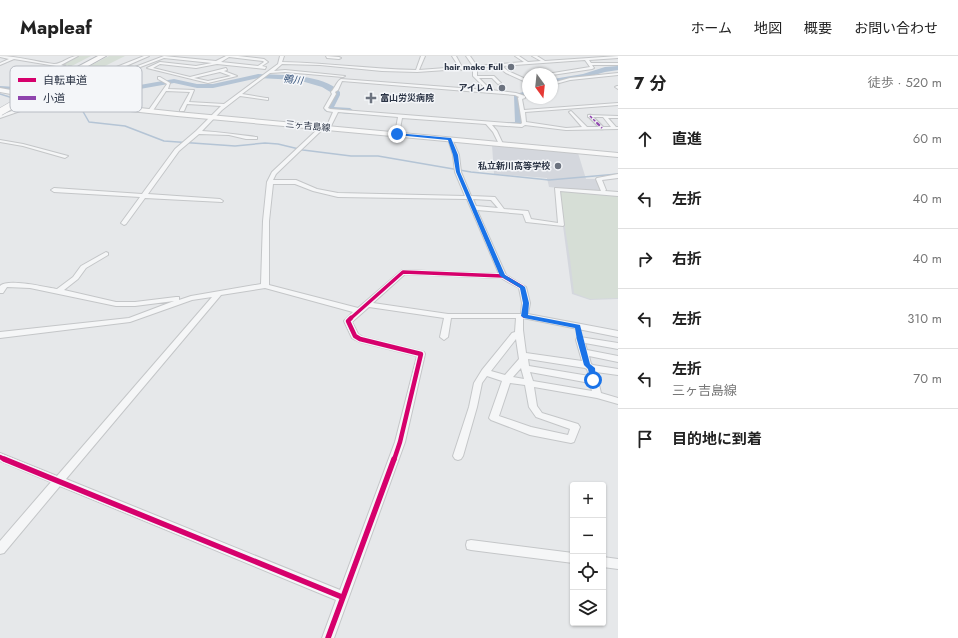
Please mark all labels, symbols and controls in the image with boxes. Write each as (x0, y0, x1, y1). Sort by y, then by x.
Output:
text: Mapleaf (20, 14, 92, 41)
text: ホーム (690, 18, 732, 38)
text: 地図 (754, 18, 782, 38)
text: 概要 (804, 18, 832, 38)
text: お問い合わせ (854, 18, 938, 38)
place label: hair make Full (444, 60, 503, 73)
marker: hair make Full (506, 62, 516, 72)
legend (10, 66, 142, 112)
north arrow (522, 68, 558, 104)
water label: 鴨川 (282, 71, 305, 88)
text: 7 分 (634, 71, 666, 95)
text: 自転車道 (43, 72, 87, 88)
text: 徒歩 · 520 m (868, 73, 942, 92)
place label: アイレＡ (458, 81, 494, 94)
marker: アイレＡ (497, 83, 507, 93)
text: 小道 (43, 90, 65, 106)
place label: 富山労災病院 (380, 91, 434, 104)
marker: 富山労災病院 (365, 92, 377, 104)
street label: 三ヶ吉島線 (285, 117, 332, 134)
route end (388, 125, 406, 143)
icon: ahead (634, 128, 656, 150)
text: 直進 (672, 128, 702, 150)
text: 60 m (913, 129, 942, 148)
place label: 私立新川高等学校 (478, 159, 551, 172)
marker: 私立新川高等学校 (553, 161, 563, 171)
icon: left (634, 188, 656, 210)
text: 左折 (672, 188, 702, 210)
text: 40 m (913, 189, 942, 208)
icon: right (634, 248, 656, 270)
text: 右折 (672, 248, 702, 270)
text: 40 m (913, 249, 942, 268)
icon: left (634, 308, 656, 330)
text: 左折 (672, 308, 702, 330)
text: 310 m (907, 309, 942, 328)
text: 左折 (672, 358, 702, 380)
icon: left (634, 368, 656, 390)
text: 70 m (913, 369, 942, 388)
route start (584, 371, 602, 389)
text: 三ヶ吉島線 (672, 381, 737, 400)
icon: arrive (634, 428, 656, 450)
text: 目的地に到着 (672, 428, 762, 450)
map controls (570, 482, 606, 626)
button: + (570, 482, 606, 518)
button: − (570, 518, 606, 554)
button: locate (570, 554, 606, 590)
button: layers (570, 590, 606, 626)

